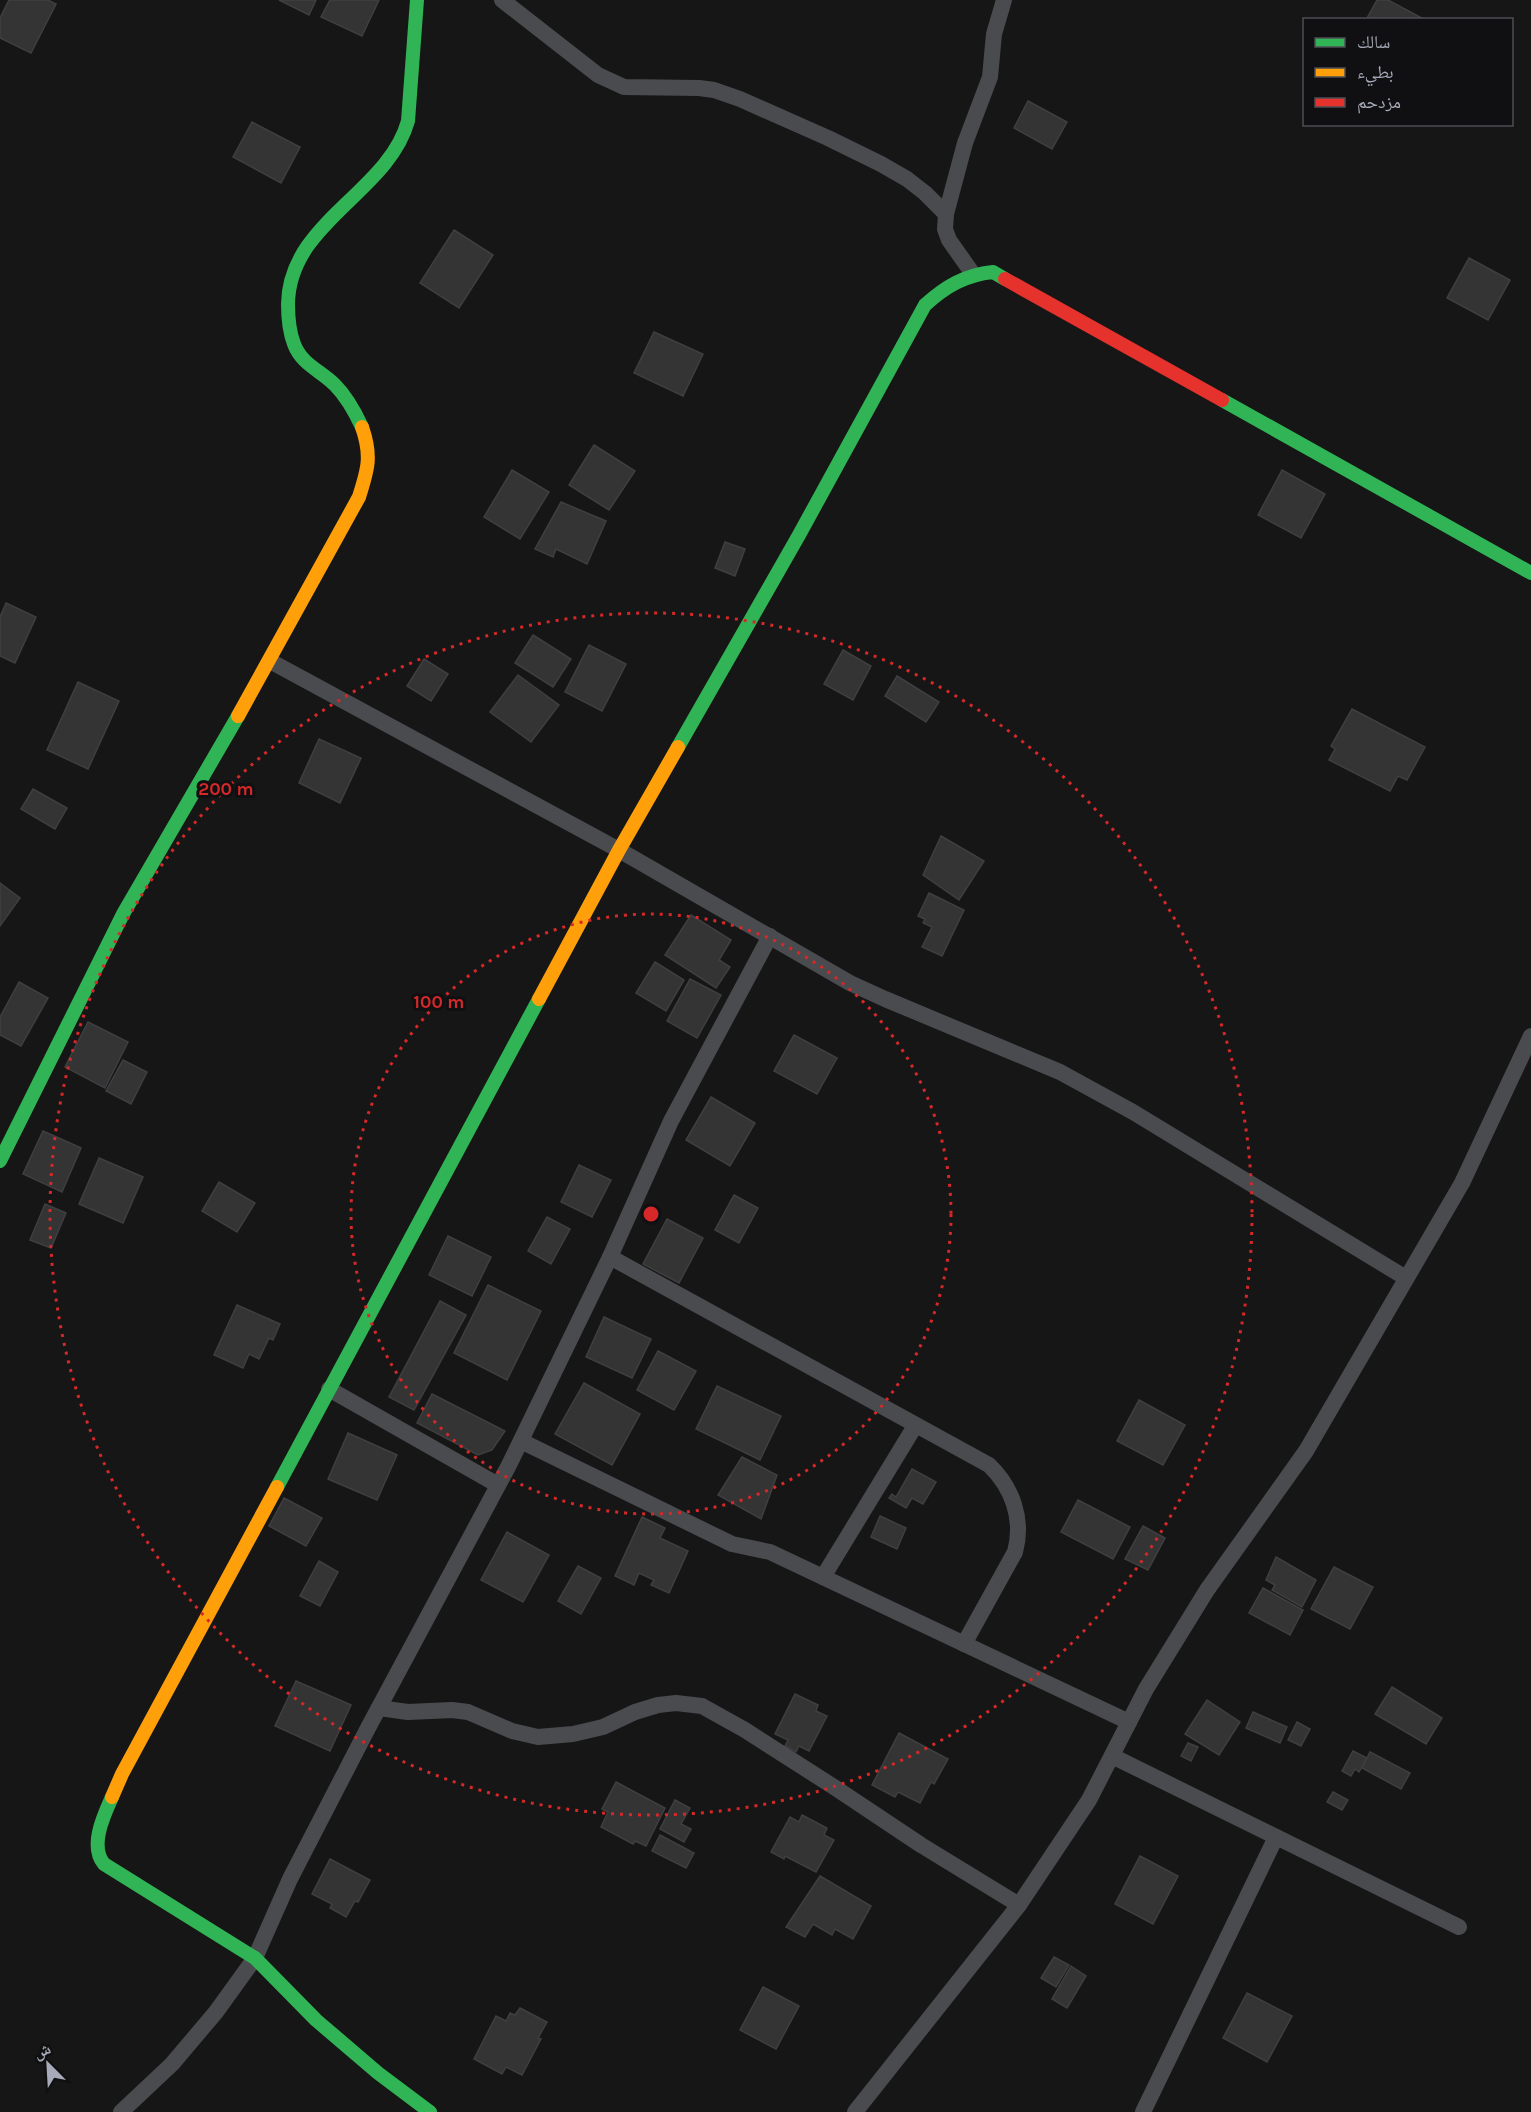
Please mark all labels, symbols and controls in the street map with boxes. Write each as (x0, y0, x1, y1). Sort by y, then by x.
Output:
legend (1303, 18, 1513, 126)
text: سالك (1357, 31, 1390, 53)
text: بطيء (1357, 61, 1394, 87)
text: مزدحم (1357, 91, 1401, 114)
text: 200 m (198, 778, 254, 800)
text: 100 m (414, 991, 464, 1013)
centre of rings (641, 1204, 661, 1224)
north arrow (18, 2034, 78, 2094)
text: ش (30, 2039, 54, 2063)

